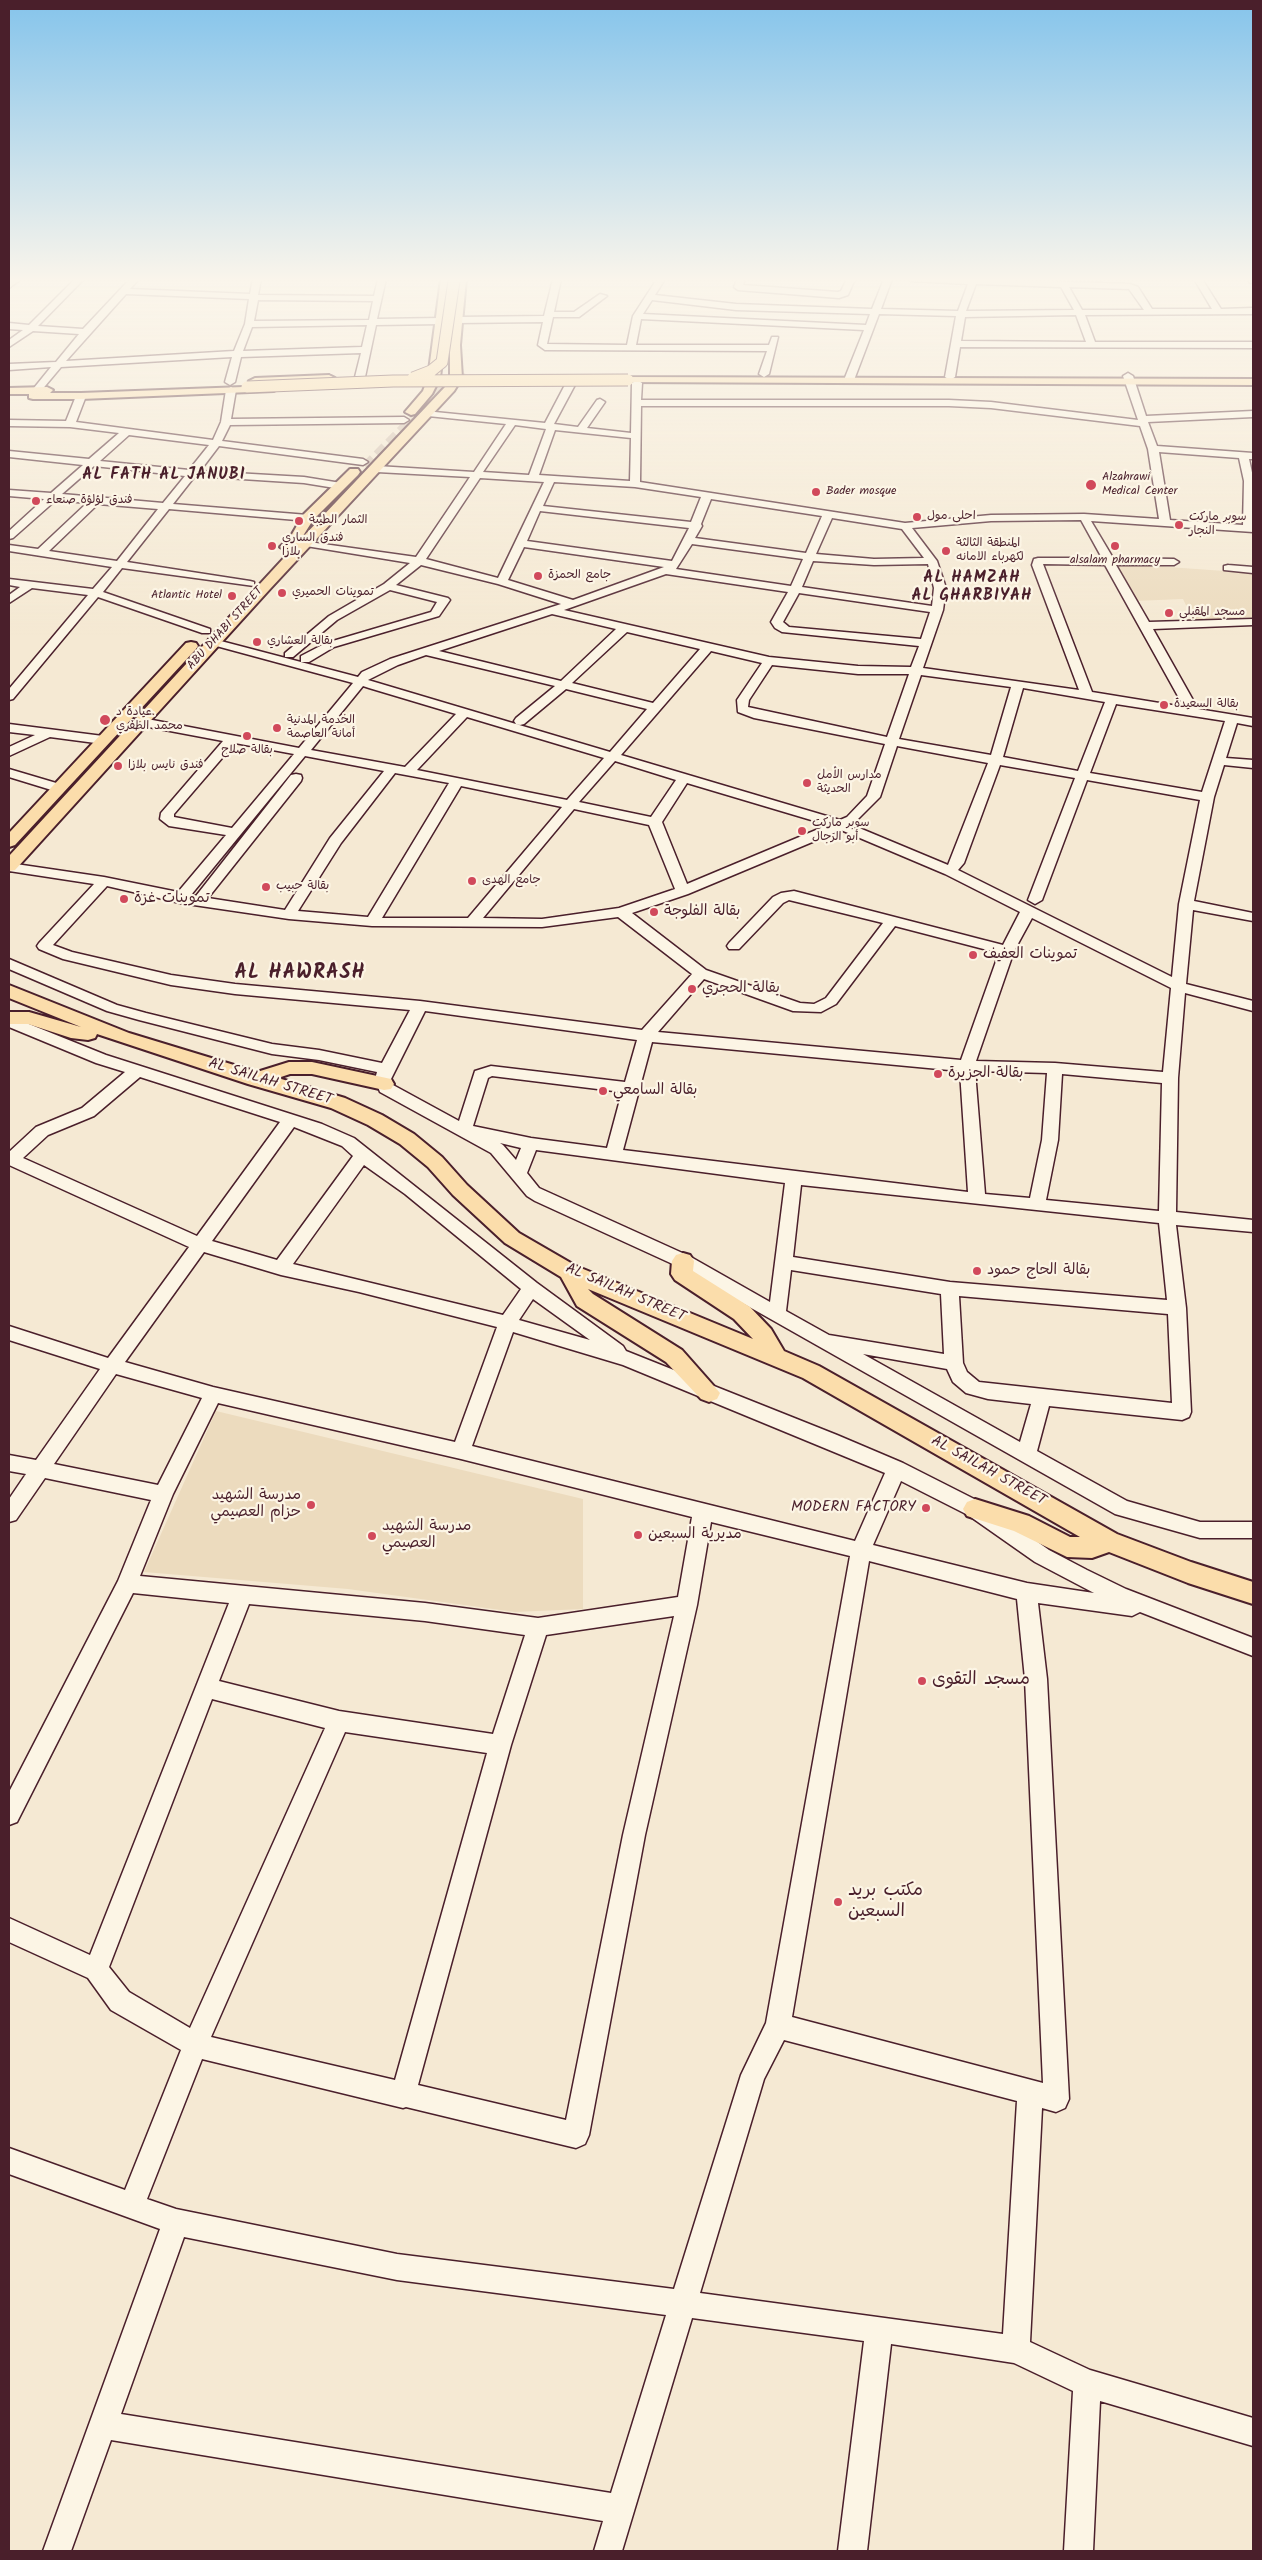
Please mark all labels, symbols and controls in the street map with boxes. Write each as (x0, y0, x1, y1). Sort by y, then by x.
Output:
district label: AL FATH AL JANUBI (80, 466, 248, 486)
place label: Alzahrawi Medical Center (1102, 471, 1177, 499)
marker: Alzahrawi Medical Center (1084, 478, 1098, 492)
place label: Bader mosque (826, 485, 896, 499)
marker: Bader mosque (810, 486, 822, 498)
place label: فندق لؤلؤة صنعاء (46, 494, 132, 508)
marker: فندق لؤلؤة صنعاء (30, 495, 42, 507)
place label: احلى مول (927, 510, 976, 524)
marker: احلى مول (911, 511, 923, 523)
place label: سوبر ماركت النجار (1189, 511, 1247, 539)
place label: الثمار الطيبة (309, 514, 367, 528)
marker: الثمار الطيبة (293, 515, 305, 527)
marker: سوبر ماركت النجار (1173, 519, 1185, 531)
place label: فندق الساري بلازا (282, 532, 343, 560)
place label: المنطقة الثالثة لكهرباء الامانه (956, 537, 1024, 565)
marker: فندق الساري بلازا (266, 540, 278, 552)
marker: alsalam pharmacy (1109, 540, 1121, 552)
marker: المنطقة الثالثة لكهرباء الامانه (940, 545, 952, 557)
place label: alsalam pharmacy (1070, 554, 1160, 568)
place label: جامع الحمزة (548, 569, 611, 583)
district label: AL HAMZAH AL GHARBIYAH (910, 569, 1034, 607)
marker: جامع الحمزة (532, 570, 544, 582)
street label: ABU DHABI STREET (185, 585, 267, 673)
place label: تموينات الحميري (292, 586, 374, 600)
marker: تموينات الحميري (276, 587, 288, 599)
place label: Atlantic Hotel (151, 589, 222, 603)
marker: Atlantic Hotel (226, 590, 238, 602)
place label: مسجد المقبلي (1179, 606, 1245, 620)
marker: مسجد المقبلي (1163, 607, 1175, 619)
place label: بقالة العشاري (267, 635, 333, 649)
marker: بقالة العشاري (251, 636, 263, 648)
place label: بقالة السعيدة (1174, 698, 1239, 712)
marker: بقالة السعيدة (1158, 699, 1170, 711)
place label: عيادة د. محمد الظفري (116, 706, 183, 734)
marker: عيادة د. محمد الظفري (98, 713, 112, 727)
place label: الخدمة المدنية أمانة العاصمة (287, 714, 355, 742)
marker: الخدمة المدنية أمانة العاصمة (271, 722, 283, 734)
marker: بقالة صلاح (241, 730, 253, 742)
place label: بقالة صلاح (221, 744, 273, 758)
place label: فندق نايس بلازا (128, 759, 203, 773)
marker: فندق نايس بلازا (112, 760, 124, 772)
place label: مدارس الأمل الحديثة (817, 769, 882, 797)
marker: مدارس الأمل الحديثة (801, 777, 813, 789)
place label: سوبر ماركت أبو الرجال (812, 817, 870, 845)
marker: سوبر ماركت أبو الرجال (796, 825, 808, 837)
place label: جامع الهدى (482, 874, 541, 888)
marker: جامع الهدى (466, 875, 478, 887)
place label: بقالة حبيب (276, 880, 329, 894)
marker: بقالة حبيب (260, 881, 272, 893)
place label: تموينات غزة (134, 890, 209, 908)
marker: تموينات غزة (118, 893, 130, 905)
place label: بقالة الفلوجة (664, 903, 740, 921)
marker: بقالة الفلوجة (648, 906, 660, 918)
place label: تموينات العفيف (983, 946, 1077, 964)
marker: تموينات العفيف (967, 949, 979, 961)
district label: AL HAWRASH (233, 963, 367, 987)
place label: بقالة الحجري (702, 980, 780, 998)
marker: بقالة الحجري (686, 983, 698, 995)
street label: AL SAILAH STREET (206, 1056, 334, 1110)
place label: بقالة الجزيرة (948, 1065, 1023, 1083)
marker: بقالة الجزيرة (932, 1068, 944, 1080)
place label: بقالة السامعي (613, 1082, 697, 1100)
marker: بقالة السامعي (597, 1085, 609, 1097)
street label: AL SAILAH STREET (562, 1261, 688, 1327)
place label: بقالة الحاج حمود (987, 1262, 1090, 1280)
marker: بقالة الحاج حمود (971, 1265, 983, 1277)
street label: AL SAILAH STREET (927, 1433, 1049, 1511)
place label: مدرسة الشهيد حزام العصيمي (211, 1487, 301, 1522)
marker: مدرسة الشهيد حزام العصيمي (305, 1499, 317, 1511)
place label: MODERN FACTORY (791, 1499, 916, 1517)
marker: MODERN FACTORY (920, 1502, 932, 1514)
place label: مدرسة الشهيد العصيمي (382, 1518, 471, 1553)
place label: مديرية السبعين (648, 1526, 742, 1544)
marker: مديرية السبعين (632, 1529, 644, 1541)
marker: مدرسة الشهيد العصيمي (366, 1530, 378, 1542)
place label: مسجد التقوى (932, 1670, 1030, 1692)
marker: مسجد التقوى (916, 1675, 928, 1687)
place label: مكتب بريد السبعين (848, 1881, 923, 1924)
marker: مكتب بريد السبعين (832, 1896, 844, 1908)

